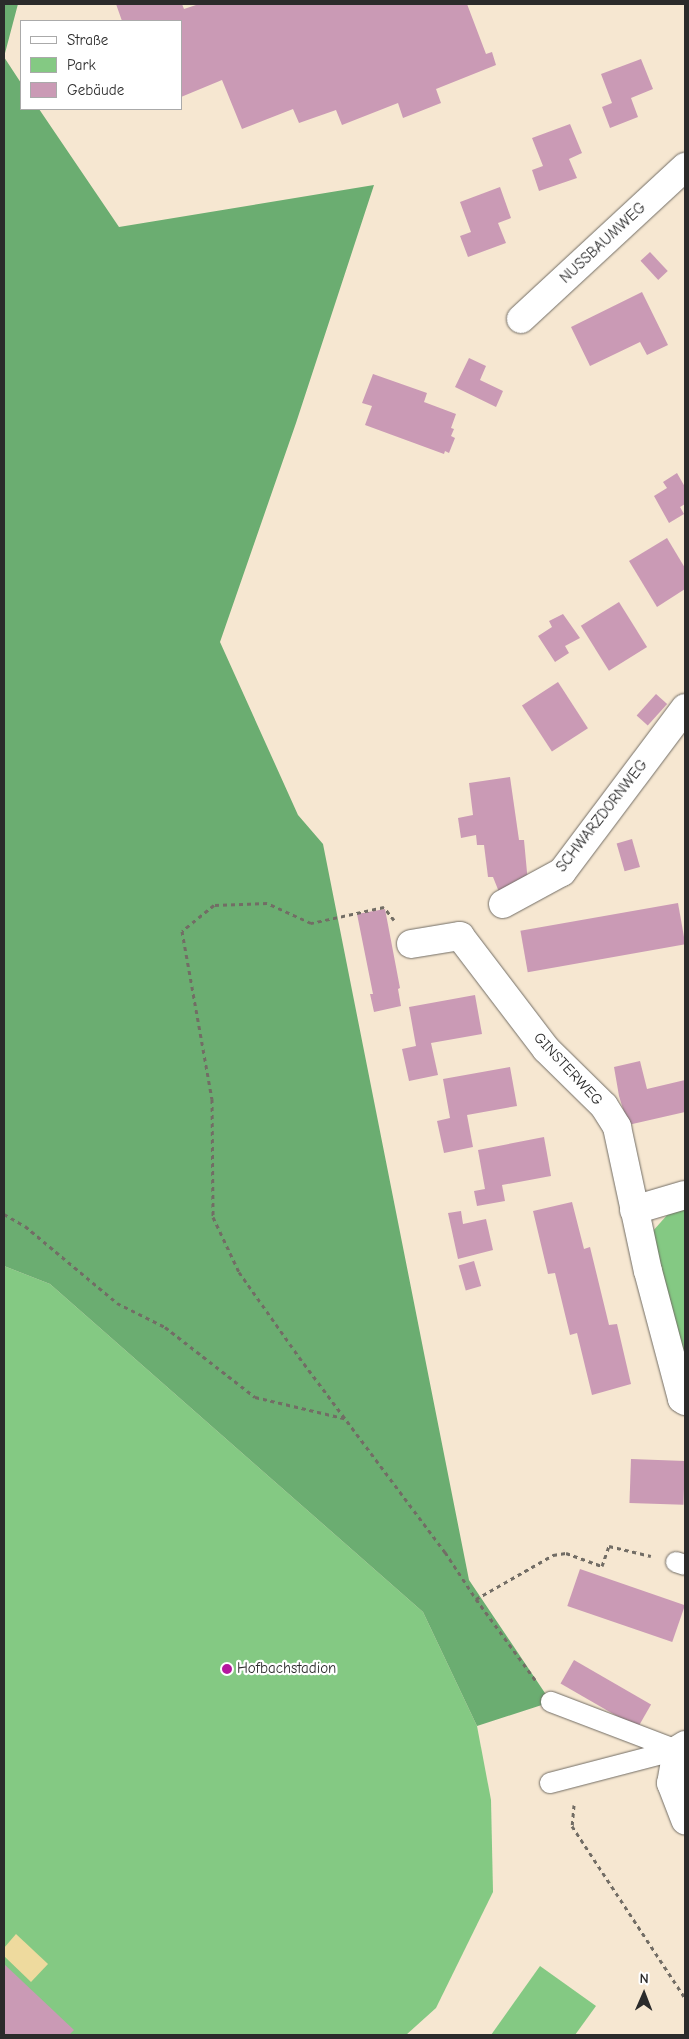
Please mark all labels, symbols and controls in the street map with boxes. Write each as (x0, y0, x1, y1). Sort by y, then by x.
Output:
legend (20, 20, 182, 110)
text: Straße (67, 31, 108, 49)
text: Park (67, 56, 96, 74)
text: Gebäude (67, 81, 124, 99)
street label: NUSSBAUMWEG (556, 199, 650, 287)
street label: SCHWARZDORNWEG (553, 756, 651, 876)
street label: GINSTERWEG (530, 1029, 606, 1109)
place label: Hofbachstadion (237, 1660, 336, 1678)
marker: Hofbachstadion (221, 1663, 233, 1675)
north arrow (619, 1969, 669, 2019)
text: N (640, 1970, 649, 1987)

